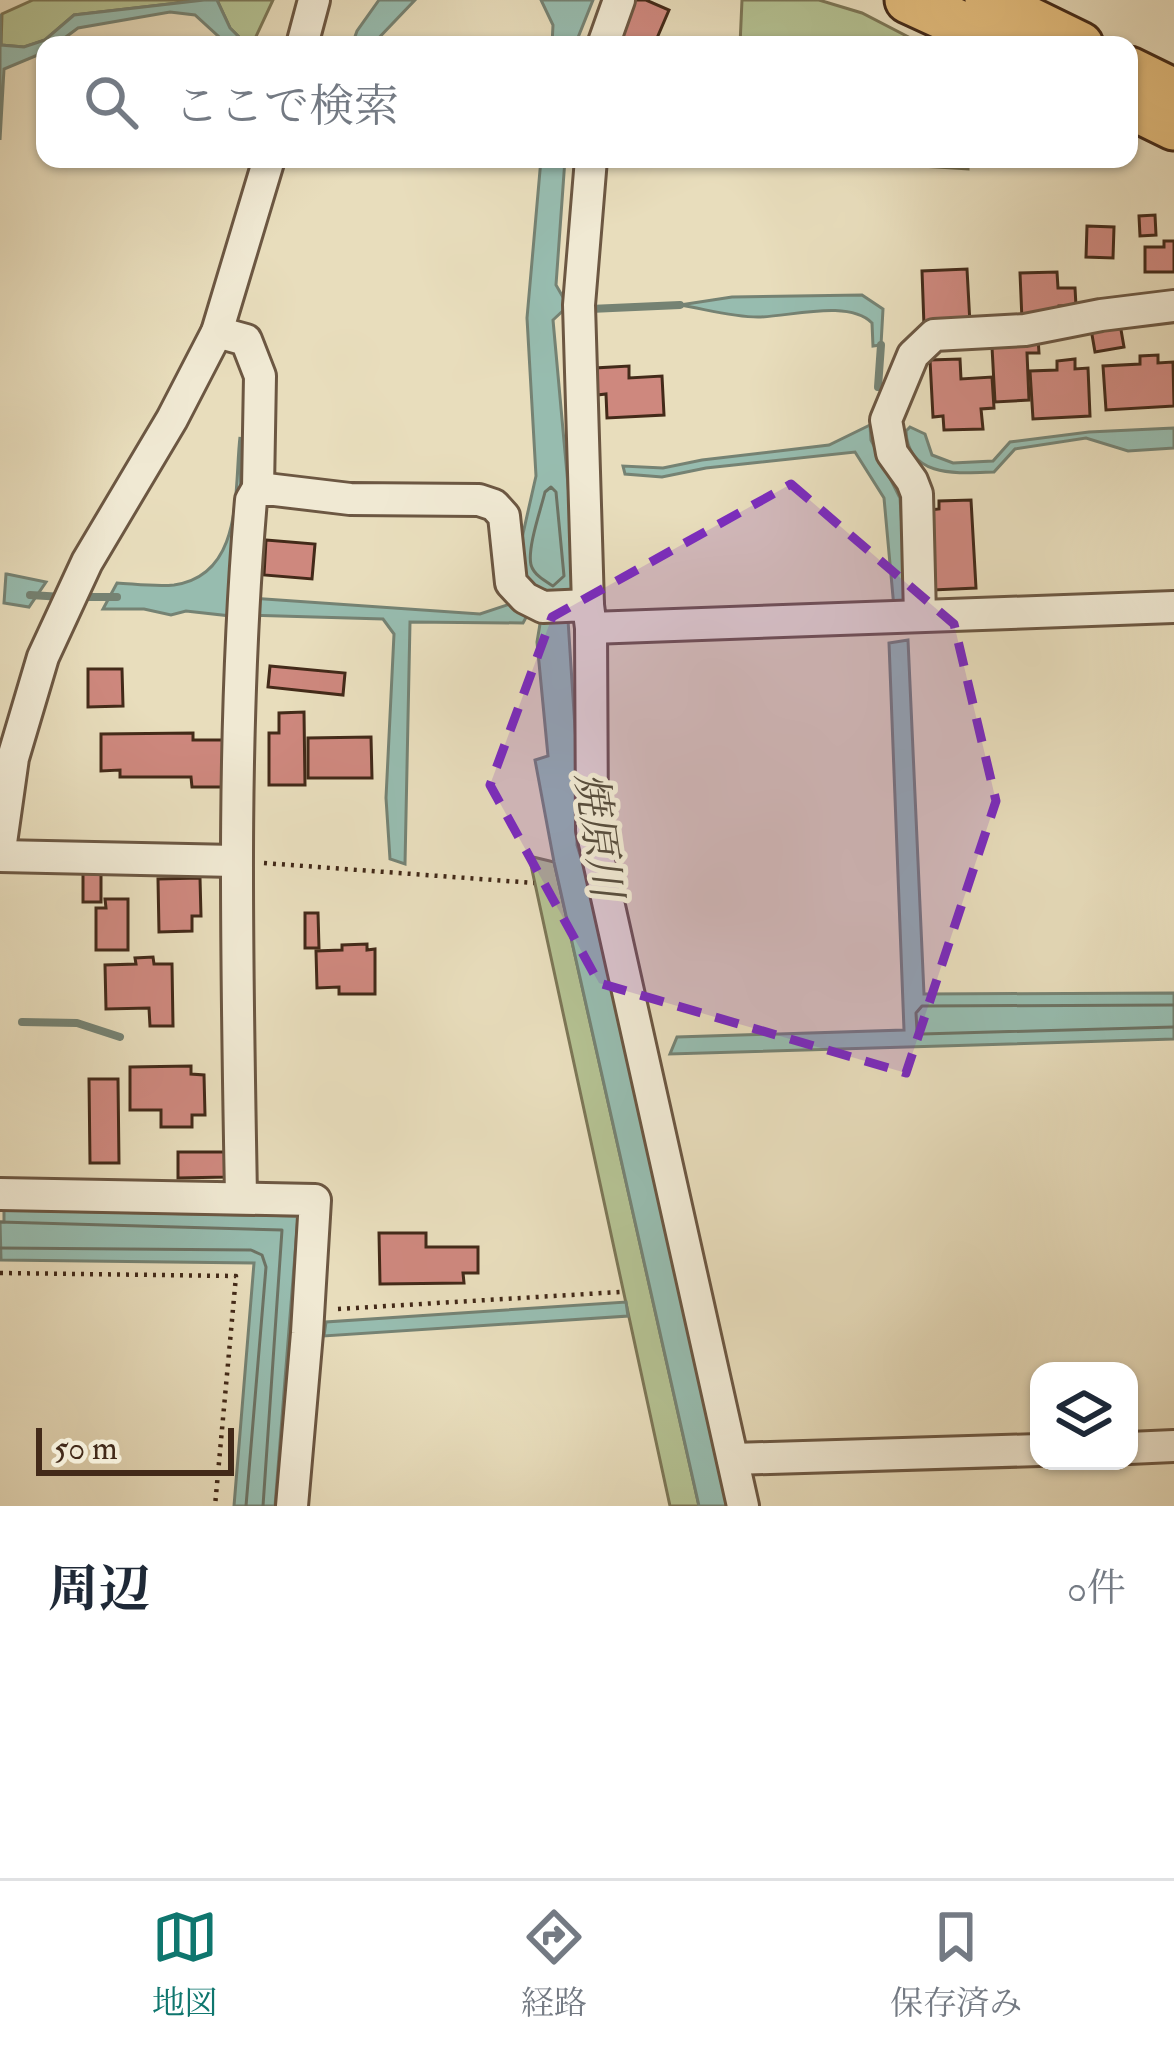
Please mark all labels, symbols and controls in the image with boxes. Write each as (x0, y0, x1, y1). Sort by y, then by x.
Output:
search box (36, 36, 1138, 168)
icon: search (78, 69, 144, 135)
text: ここで検索 (174, 79, 399, 135)
water label: 焼原川 (563, 769, 633, 905)
map controls (1030, 1362, 1138, 1470)
button: layers (1030, 1362, 1138, 1470)
scale bar (36, 1422, 234, 1475)
text: 50 m (54, 1428, 118, 1469)
text: 周辺 (48, 1558, 150, 1622)
text: 0件 (1067, 1564, 1126, 1613)
tab: 地図 (152, 1904, 218, 2024)
tab: 経路 (521, 1904, 587, 2024)
tab: 保存済み (890, 1904, 1022, 2024)

